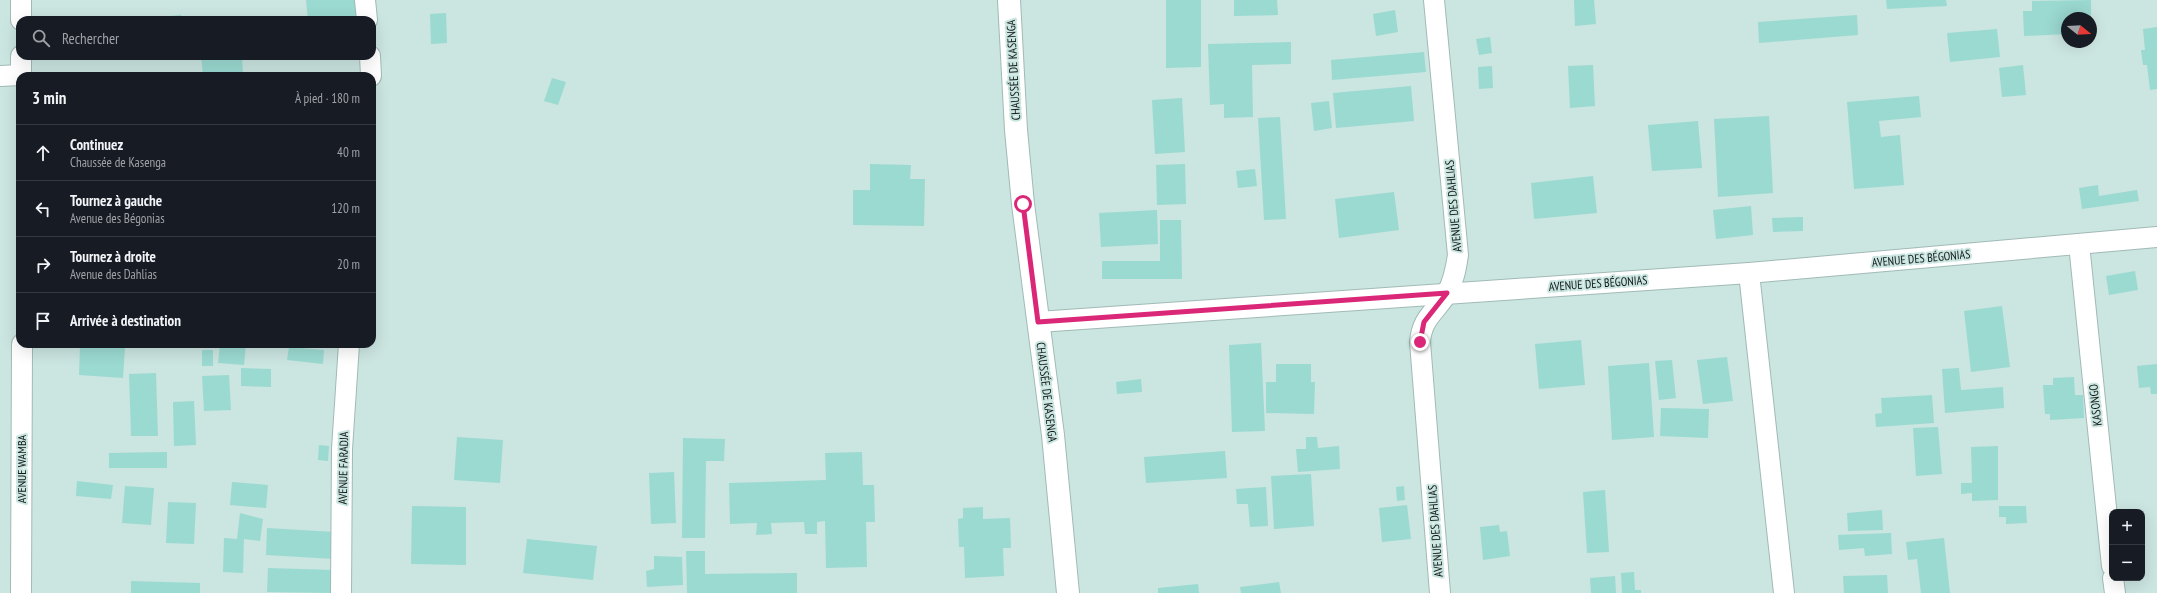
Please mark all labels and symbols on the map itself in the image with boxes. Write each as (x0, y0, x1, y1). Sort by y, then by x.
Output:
north arrow (2061, 12, 2097, 48)
street label: CHAUSSÉE DE KASENGA (1003, 19, 1023, 121)
street label: AVENUE DES DAHLIAS (1442, 159, 1464, 253)
route start (1014, 195, 1032, 213)
street label: AVENUE DES BÉGONIAS (1871, 246, 1971, 270)
street label: AVENUE DES BÉGONIAS (1548, 272, 1648, 294)
route end (1411, 333, 1429, 351)
street label: CHAUSSÉE DE KASENGA (1033, 341, 1061, 443)
street label: KASONGO (2085, 383, 2105, 427)
street label: AVENUE FARADJA (335, 431, 351, 505)
street label: AVENUE WAMBA (14, 434, 29, 503)
street label: AVENUE DES DAHLIAS (1424, 484, 1446, 578)

